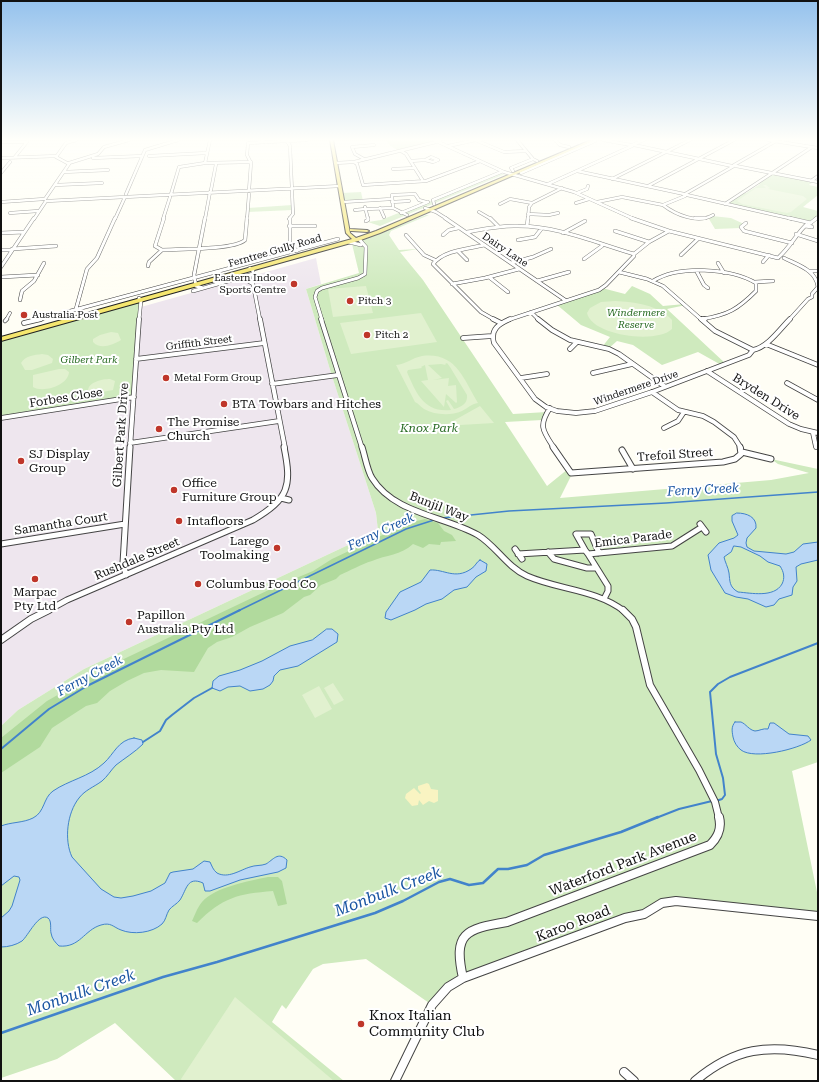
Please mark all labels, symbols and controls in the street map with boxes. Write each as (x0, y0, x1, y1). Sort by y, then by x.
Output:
street label: Dairy Lane (480, 230, 530, 270)
street label: Ferntree Gully Road (227, 232, 323, 270)
place label: Eastern Indoor Sports Centre (214, 272, 286, 296)
marker: Eastern Indoor Sports Centre (289, 279, 299, 289)
place label: Pitch 3 (358, 295, 391, 307)
marker: Pitch 3 (345, 296, 355, 306)
park label: Windermere Reserve (607, 307, 665, 330)
place label: Australia Post (32, 309, 98, 321)
marker: Australia Post (19, 310, 29, 320)
place label: Pitch 2 (375, 329, 408, 341)
marker: Pitch 2 (362, 330, 372, 340)
street label: Griffith Street (165, 333, 233, 353)
park label: Gilbert Park (61, 354, 117, 366)
street label: Windermere Drive (592, 368, 680, 408)
street label: Bryden Drive (730, 371, 802, 423)
place label: Metal Form Group (174, 372, 262, 384)
marker: Metal Form Group (161, 373, 171, 383)
street label: Gilbert Park Drive (110, 382, 132, 488)
street label: Forbes Close (28, 385, 104, 411)
place label: BTA Towbars and Hitches (232, 397, 381, 411)
marker: BTA Towbars and Hitches (219, 399, 229, 409)
place label: The Promise Church (167, 415, 239, 443)
park label: Knox Park (400, 421, 458, 435)
marker: The Promise Church (154, 424, 164, 434)
street label: Trefoil Street (636, 445, 714, 465)
place label: SJ Display Group (29, 447, 90, 475)
marker: SJ Display Group (16, 456, 26, 466)
place label: Office Furniture Group (182, 476, 276, 504)
water label: Ferny Creek (667, 480, 739, 500)
marker: Office Furniture Group (169, 485, 179, 495)
street label: Bunjil Way (407, 489, 471, 525)
street label: Samantha Court (13, 510, 109, 538)
water label: Ferny Creek (345, 510, 417, 554)
place label: Intafloors (187, 514, 244, 528)
marker: Intafloors (174, 516, 184, 526)
street label: Emica Parade (593, 527, 673, 551)
place label: Larego Toolmaking (200, 534, 269, 562)
street label: Rushdale Street (92, 535, 182, 583)
marker: Larego Toolmaking (272, 543, 282, 553)
marker: Marpac Pty Ltd (30, 574, 40, 584)
place label: Columbus Food Co (206, 577, 316, 591)
marker: Columbus Food Co (193, 579, 203, 589)
place label: Marpac Pty Ltd (13, 585, 57, 613)
place label: Papillon Australia Pty Ltd (137, 608, 234, 636)
marker: Papillon Australia Pty Ltd (124, 617, 134, 627)
water label: Ferny Creek (55, 652, 125, 700)
street label: Waterford Park Avenue (547, 828, 699, 900)
water label: Monbulk Creek (332, 863, 444, 921)
street label: Karoo Road (533, 902, 613, 946)
water label: Monbulk Creek (24, 966, 138, 1020)
place label: Knox Italian Community Club (369, 1008, 485, 1040)
marker: Knox Italian Community Club (356, 1019, 366, 1029)

